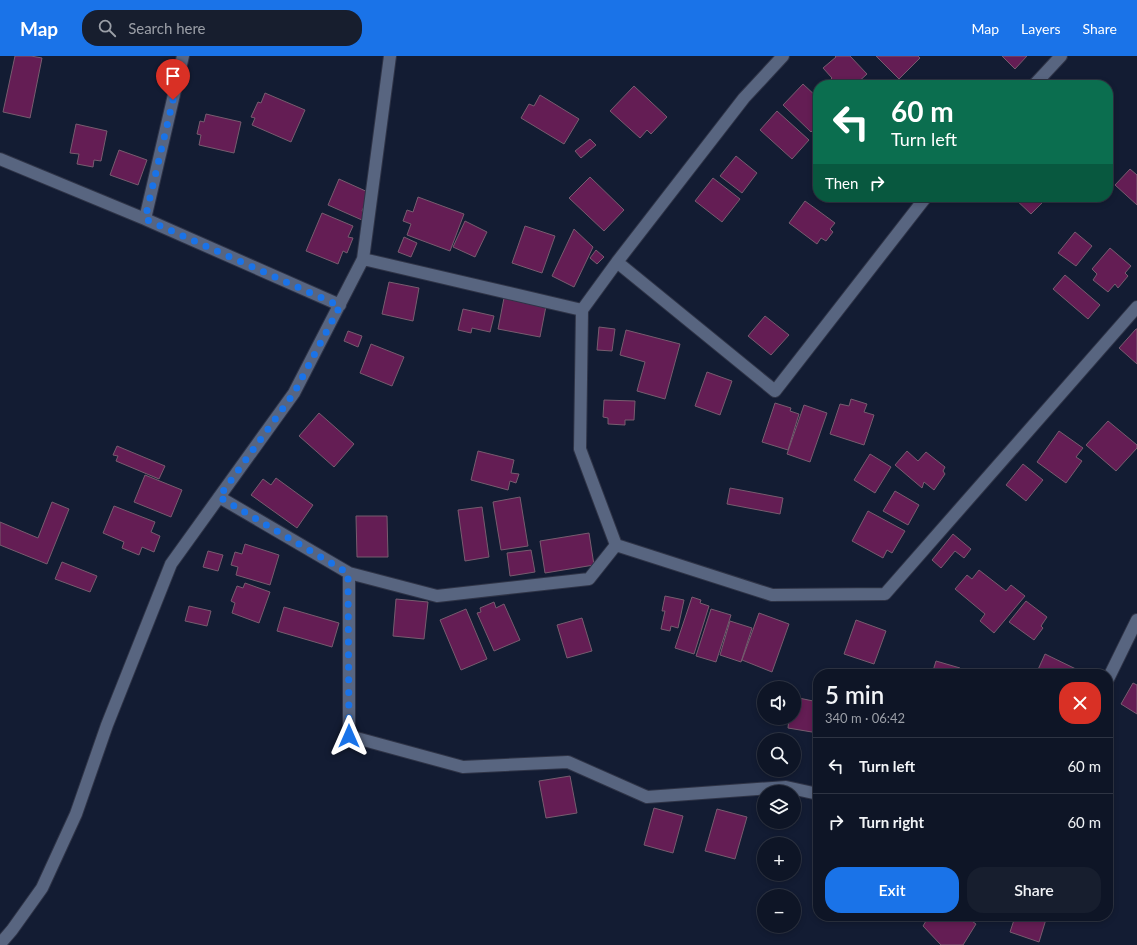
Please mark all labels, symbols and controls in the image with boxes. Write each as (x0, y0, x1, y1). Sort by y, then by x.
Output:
search box (82, 10, 362, 46)
text: Map (20, 17, 58, 40)
icon: search (96, 17, 118, 39)
text: Search here (128, 19, 206, 37)
text: Map (971, 20, 999, 37)
text: Layers (1021, 20, 1061, 37)
text: Share (1083, 20, 1117, 37)
pin (156, 59, 190, 100)
icon: arrive (162, 65, 184, 87)
text: 60 m (891, 94, 954, 128)
icon: left (825, 96, 877, 148)
text: Turn left (891, 128, 957, 150)
icon: right (866, 172, 888, 194)
text: Then (825, 174, 858, 192)
text: 5 min (825, 680, 884, 709)
map controls (757, 681, 801, 933)
button: sound (757, 681, 801, 725)
button: close (1059, 682, 1101, 724)
text: 340 m · 06:42 (825, 710, 905, 726)
position arrow (328, 715, 370, 757)
button: search (757, 733, 801, 777)
icon: left (825, 755, 847, 777)
text: Turn left (859, 757, 915, 775)
text: 60 m (1067, 757, 1101, 775)
button: layers (757, 785, 801, 829)
icon: right (825, 811, 847, 833)
text: Turn right (859, 813, 924, 831)
text: 60 m (1067, 813, 1101, 831)
button: + (757, 837, 801, 881)
button: Exit (825, 867, 959, 913)
button: Share (967, 867, 1101, 913)
button: − (757, 889, 801, 933)

